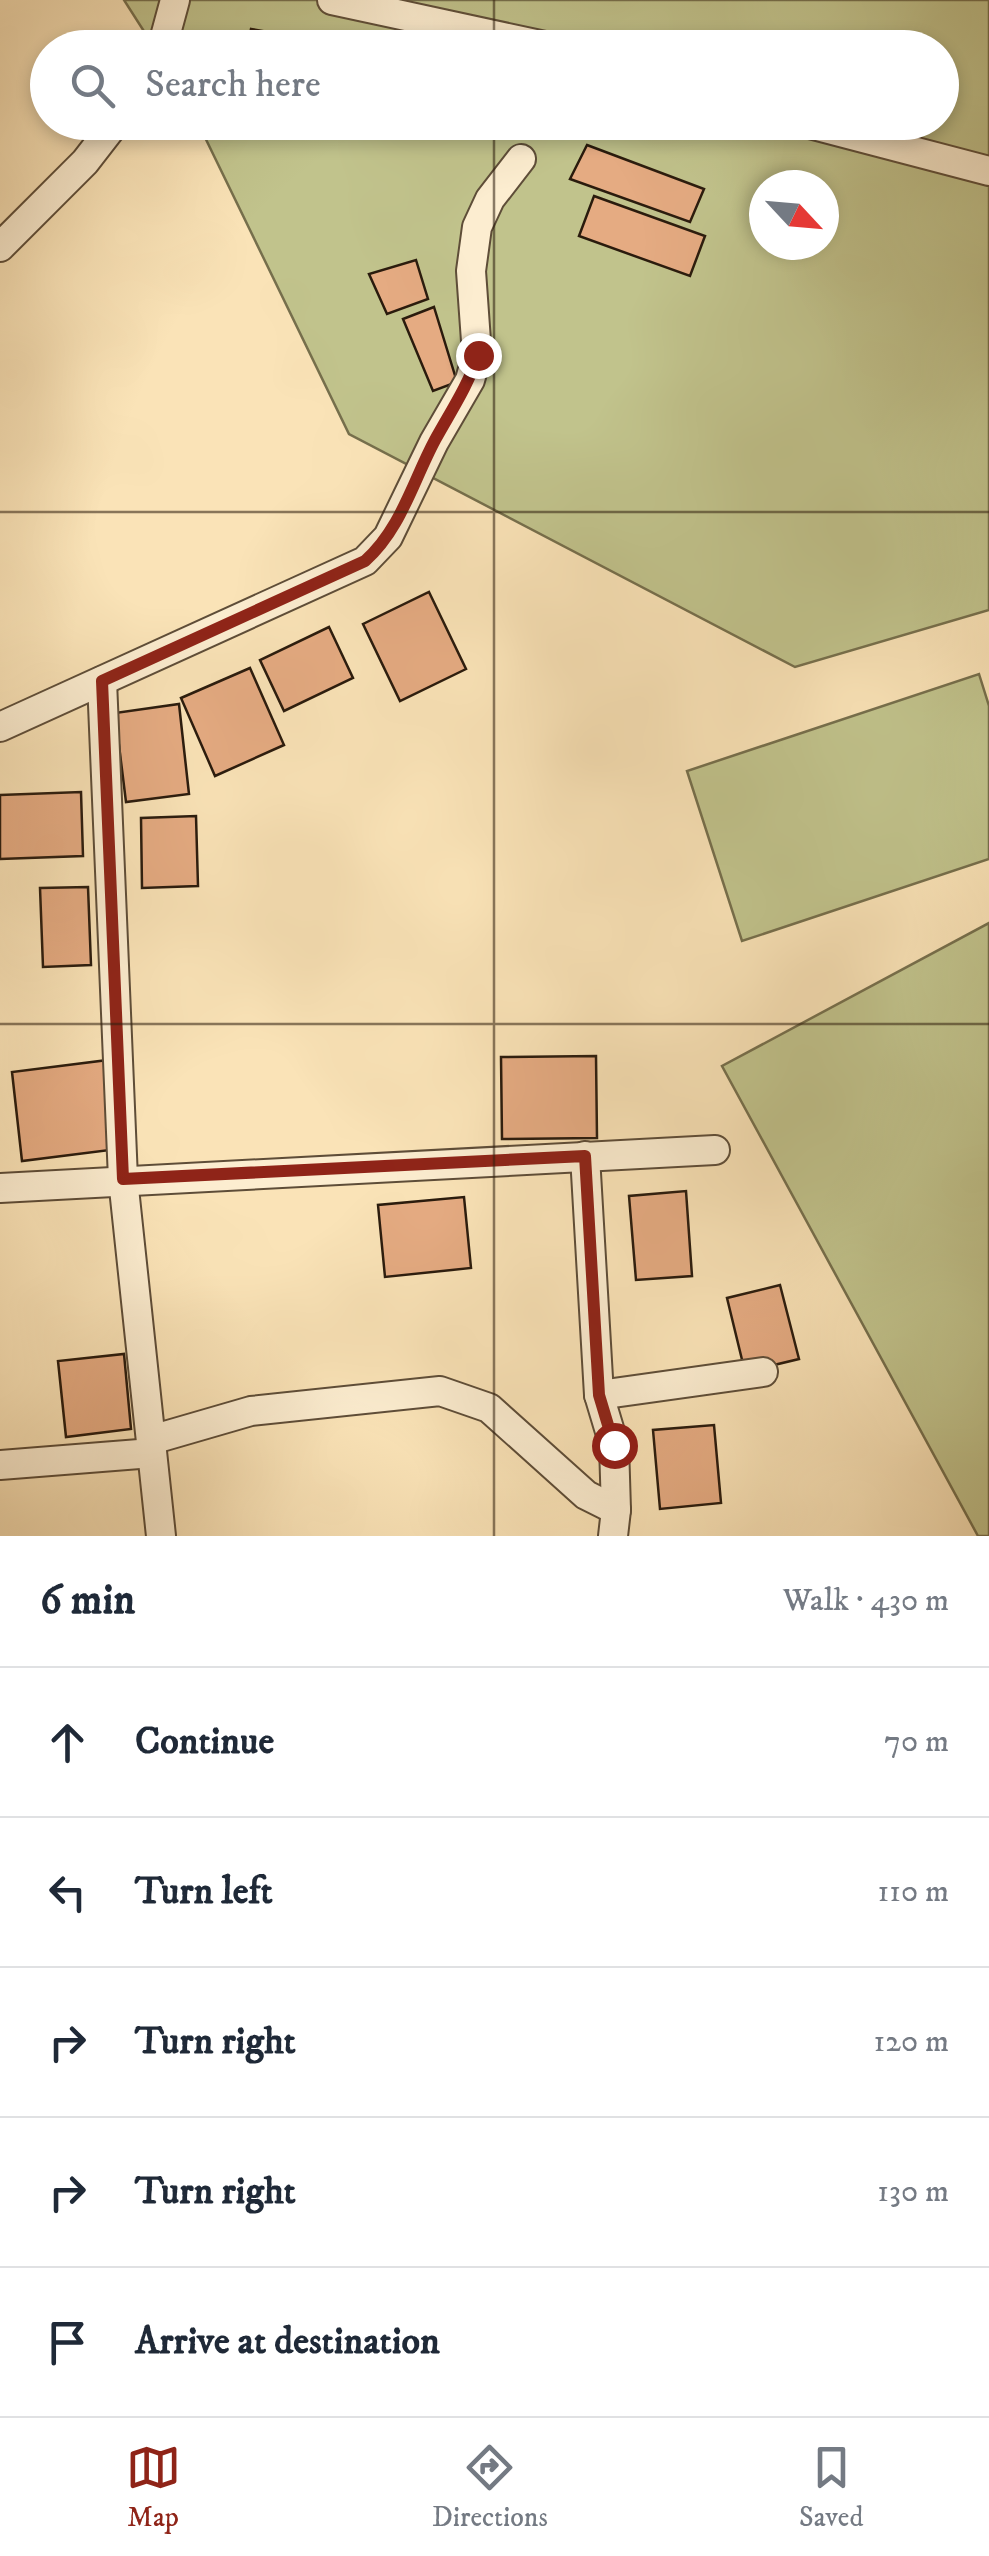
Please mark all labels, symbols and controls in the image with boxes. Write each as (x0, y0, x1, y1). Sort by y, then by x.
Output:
search box (30, 30, 959, 140)
icon: search (65, 58, 120, 113)
text: Search here (145, 61, 321, 109)
north arrow (749, 170, 839, 260)
route end (456, 333, 502, 379)
route start (592, 1423, 638, 1469)
text: 6 min (40, 1575, 135, 1627)
text: Walk · 430 m (783, 1581, 949, 1621)
icon: ahead (40, 1715, 95, 1770)
text: Continue (135, 1718, 274, 1766)
text: 70 m (884, 1722, 949, 1762)
icon: left (40, 1865, 95, 1920)
text: Turn left (135, 1868, 273, 1916)
text: 110 m (877, 1872, 949, 1912)
icon: right (40, 2015, 95, 2070)
text: Turn right (135, 2018, 296, 2066)
text: 120 m (873, 2022, 949, 2062)
icon: right (40, 2165, 95, 2220)
text: Turn right (135, 2168, 296, 2216)
text: 130 m (877, 2172, 949, 2212)
icon: arrive (40, 2315, 95, 2370)
text: Arrive at destination (135, 2318, 440, 2366)
tab: Map (126, 2440, 181, 2535)
tab: Directions (432, 2440, 548, 2535)
tab: Saved (799, 2440, 863, 2535)

